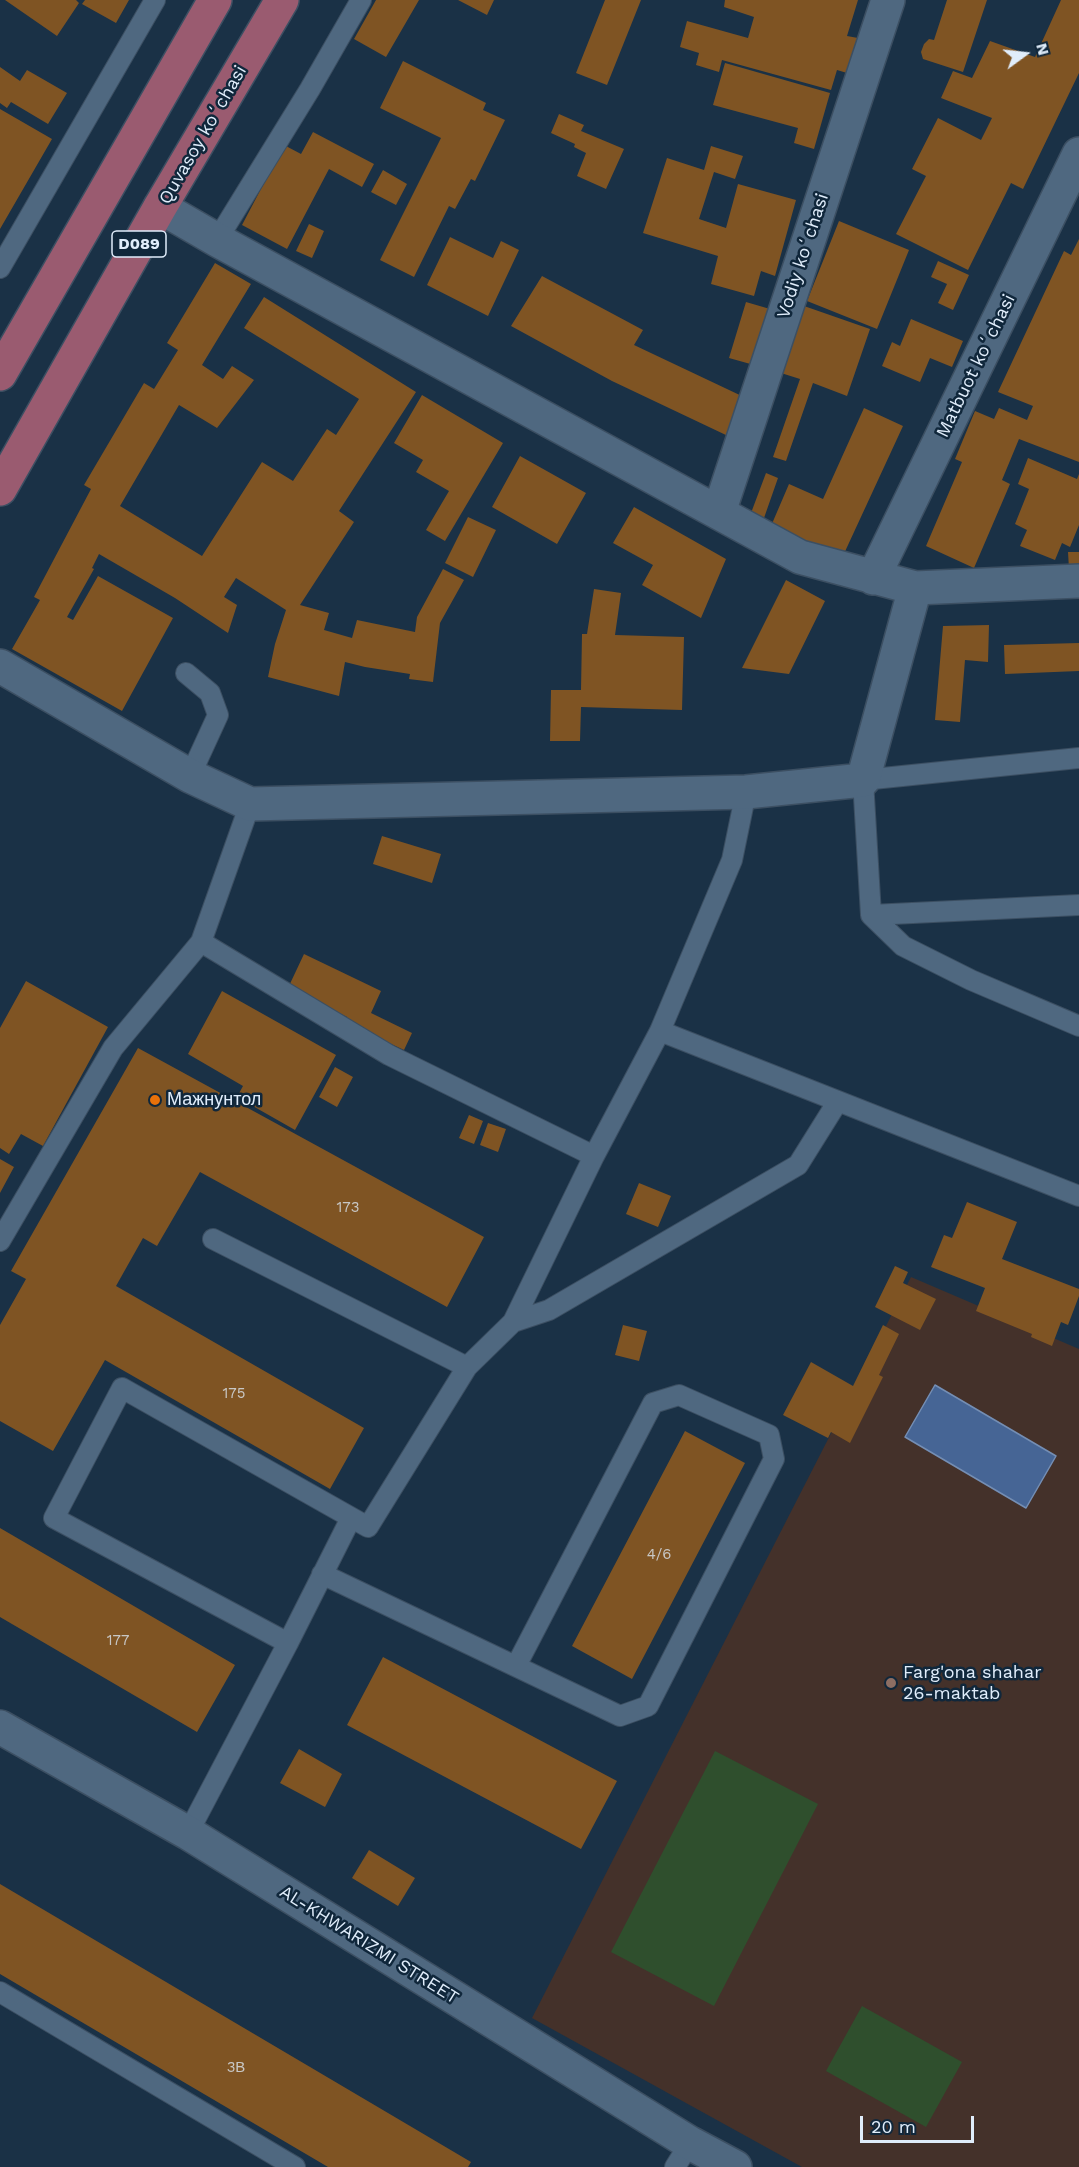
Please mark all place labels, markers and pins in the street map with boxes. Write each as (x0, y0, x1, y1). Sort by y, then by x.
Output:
place label: Мажнунтол (167, 1089, 261, 1111)
marker: Мажнунтол (148, 1093, 162, 1107)
place label: Farg'ona shahar 26-maktab (903, 1662, 1041, 1704)
marker: Farg'ona shahar 26-maktab (884, 1676, 898, 1690)

